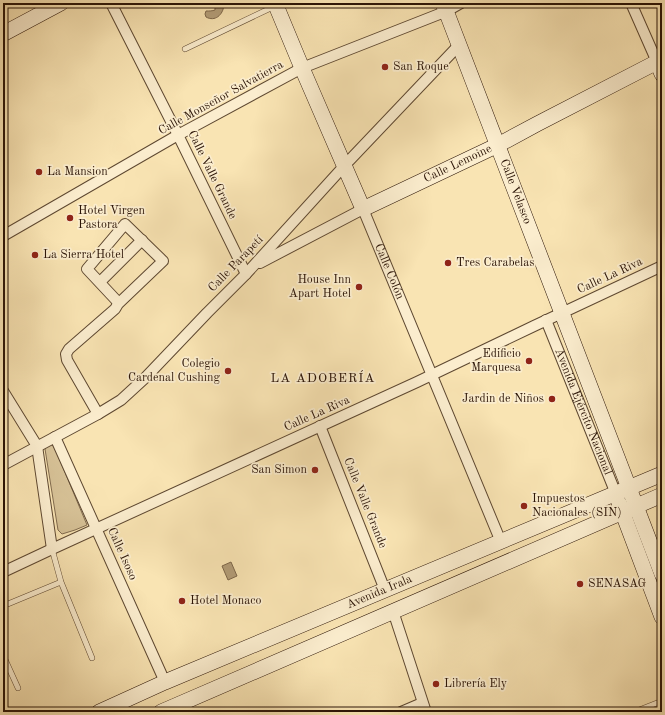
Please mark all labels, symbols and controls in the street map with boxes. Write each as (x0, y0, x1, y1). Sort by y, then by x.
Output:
street label: Calle Monseñor Salvatierra (157, 59, 285, 137)
place label: San Roque (393, 61, 449, 73)
marker: San Roque (380, 62, 390, 72)
street label: Calle Valle Grande (185, 129, 239, 221)
street label: Calle Lemoine (422, 143, 494, 185)
street label: Calle Velasco (497, 157, 533, 226)
place label: La Mansion (47, 166, 108, 178)
marker: La Mansion (34, 167, 44, 177)
place label: Hotel Virgen Pastora (78, 205, 146, 231)
marker: Hotel Virgen Pastora (65, 213, 75, 223)
street label: Calle Parapetí (206, 233, 266, 294)
street label: Calle Colón (372, 242, 406, 302)
place label: La Sierra Hotel (43, 249, 124, 261)
marker: La Sierra Hotel (30, 250, 40, 260)
street label: Calle La Riva (576, 256, 644, 296)
place label: Tres Carabelas (456, 257, 534, 269)
marker: Tres Carabelas (443, 258, 453, 268)
place label: House Inn Apart Hotel (289, 274, 352, 300)
marker: House Inn Apart Hotel (354, 282, 364, 292)
street label: Avenida Ejército Nacional (552, 347, 614, 477)
place label: Edificio Marquesa (471, 348, 521, 374)
marker: Edificio Marquesa (524, 356, 534, 366)
place label: Colegio Cardenal Cushing (128, 358, 221, 384)
marker: Colegio Cardenal Cushing (223, 366, 233, 376)
district label: LA ADOBERÍA (271, 370, 375, 385)
place label: Jardin de Niños (462, 393, 544, 405)
street label: Calle La Riva (282, 394, 352, 434)
marker: Jardin de Niños (547, 394, 557, 404)
street label: Calle Valle Grande (341, 456, 389, 551)
place label: San Simon (251, 464, 308, 476)
marker: San Simon (310, 465, 320, 475)
place label: Impuestos Nacionales (SIN) (532, 493, 622, 519)
marker: Impuestos Nacionales (SIN) (519, 501, 529, 511)
street label: Calle Isoso (105, 526, 139, 582)
street label: Avenida Irala (345, 573, 414, 611)
place label: SENASAG (588, 578, 646, 590)
marker: SENASAG (575, 579, 585, 589)
place label: Hotel Monaco (190, 595, 261, 607)
marker: Hotel Monaco (177, 596, 187, 606)
place label: Librería Ely (444, 678, 508, 690)
marker: Librería Ely (431, 679, 441, 689)

